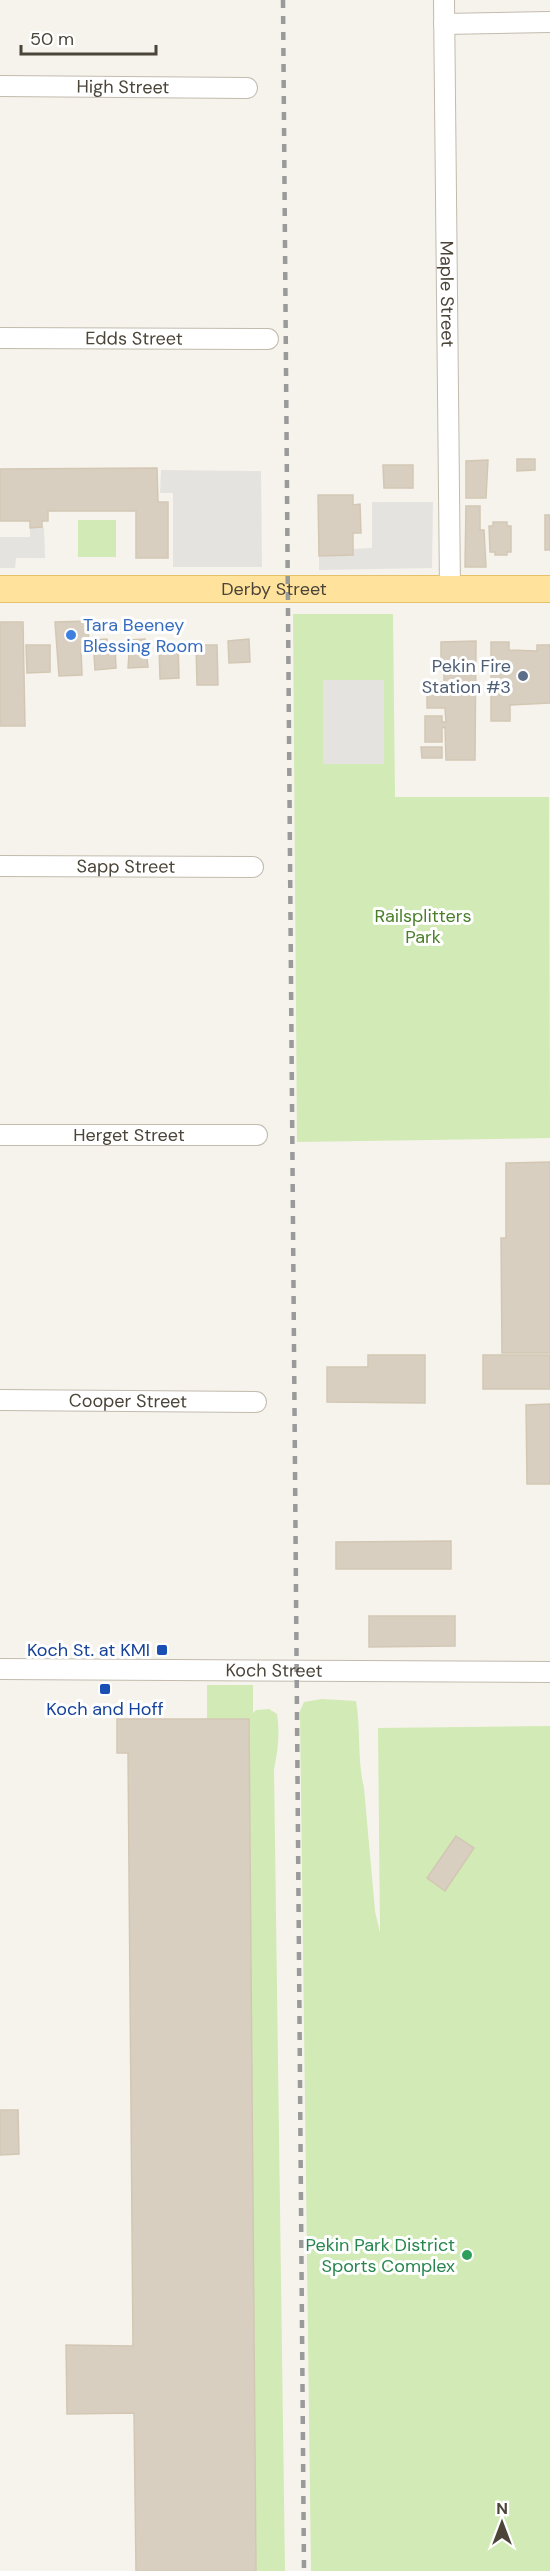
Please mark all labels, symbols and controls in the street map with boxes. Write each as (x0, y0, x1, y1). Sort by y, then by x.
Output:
scale bar (21, 18, 156, 56)
text: 50 m (30, 27, 74, 51)
street label: High Street (76, 75, 170, 99)
street label: Maple Street (434, 241, 460, 347)
street label: Edds Street (85, 326, 183, 351)
street label: Derby Street (221, 577, 327, 601)
place label: Tara Beeney Blessing Room (83, 613, 203, 658)
marker: Tara Beeney Blessing Room (64, 628, 78, 642)
place label: Pekin Fire Station #3 (422, 654, 511, 699)
marker: Pekin Fire Station #3 (516, 669, 530, 683)
street label: Sapp Street (77, 854, 175, 879)
park label: Railsplitters Park (375, 904, 471, 949)
street label: Herget Street (73, 1123, 185, 1147)
street label: Cooper Street (69, 1389, 187, 1413)
place label: Koch St. at KMI (27, 1638, 150, 1662)
marker: Koch St. at KMI (155, 1643, 169, 1657)
street label: Koch Street (225, 1658, 323, 1683)
marker: Koch and Hoff (98, 1682, 112, 1696)
place label: Koch and Hoff (46, 1697, 164, 1721)
place label: Pekin Park District Sports Complex (306, 2233, 455, 2278)
marker: Pekin Park District Sports Complex (460, 2248, 474, 2262)
north arrow (472, 2493, 532, 2553)
text: N (496, 2498, 508, 2519)

